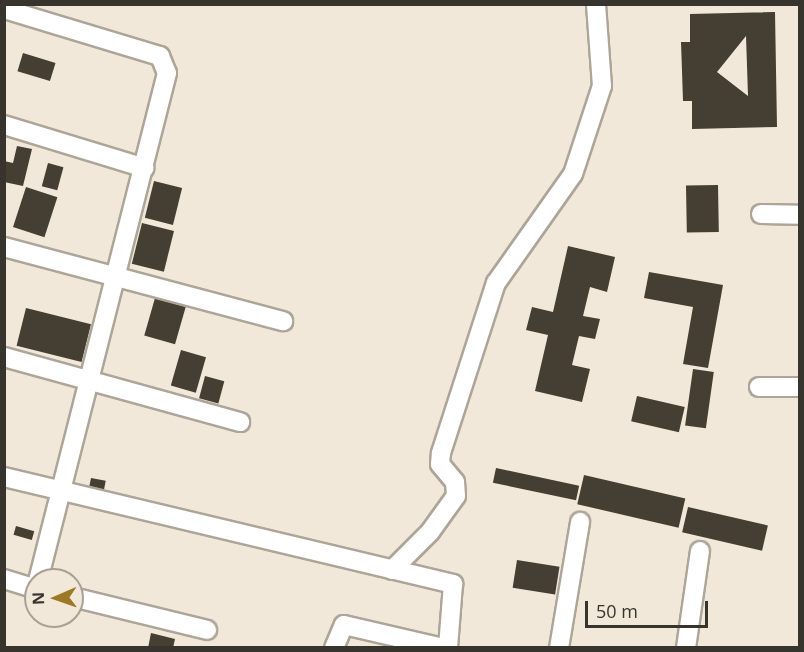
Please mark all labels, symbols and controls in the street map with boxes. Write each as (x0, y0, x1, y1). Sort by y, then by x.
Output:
north arrow (24, 568, 84, 628)
scale bar (588, 589, 711, 627)
text: N (27, 592, 49, 605)
text: 50 m (596, 599, 638, 623)

